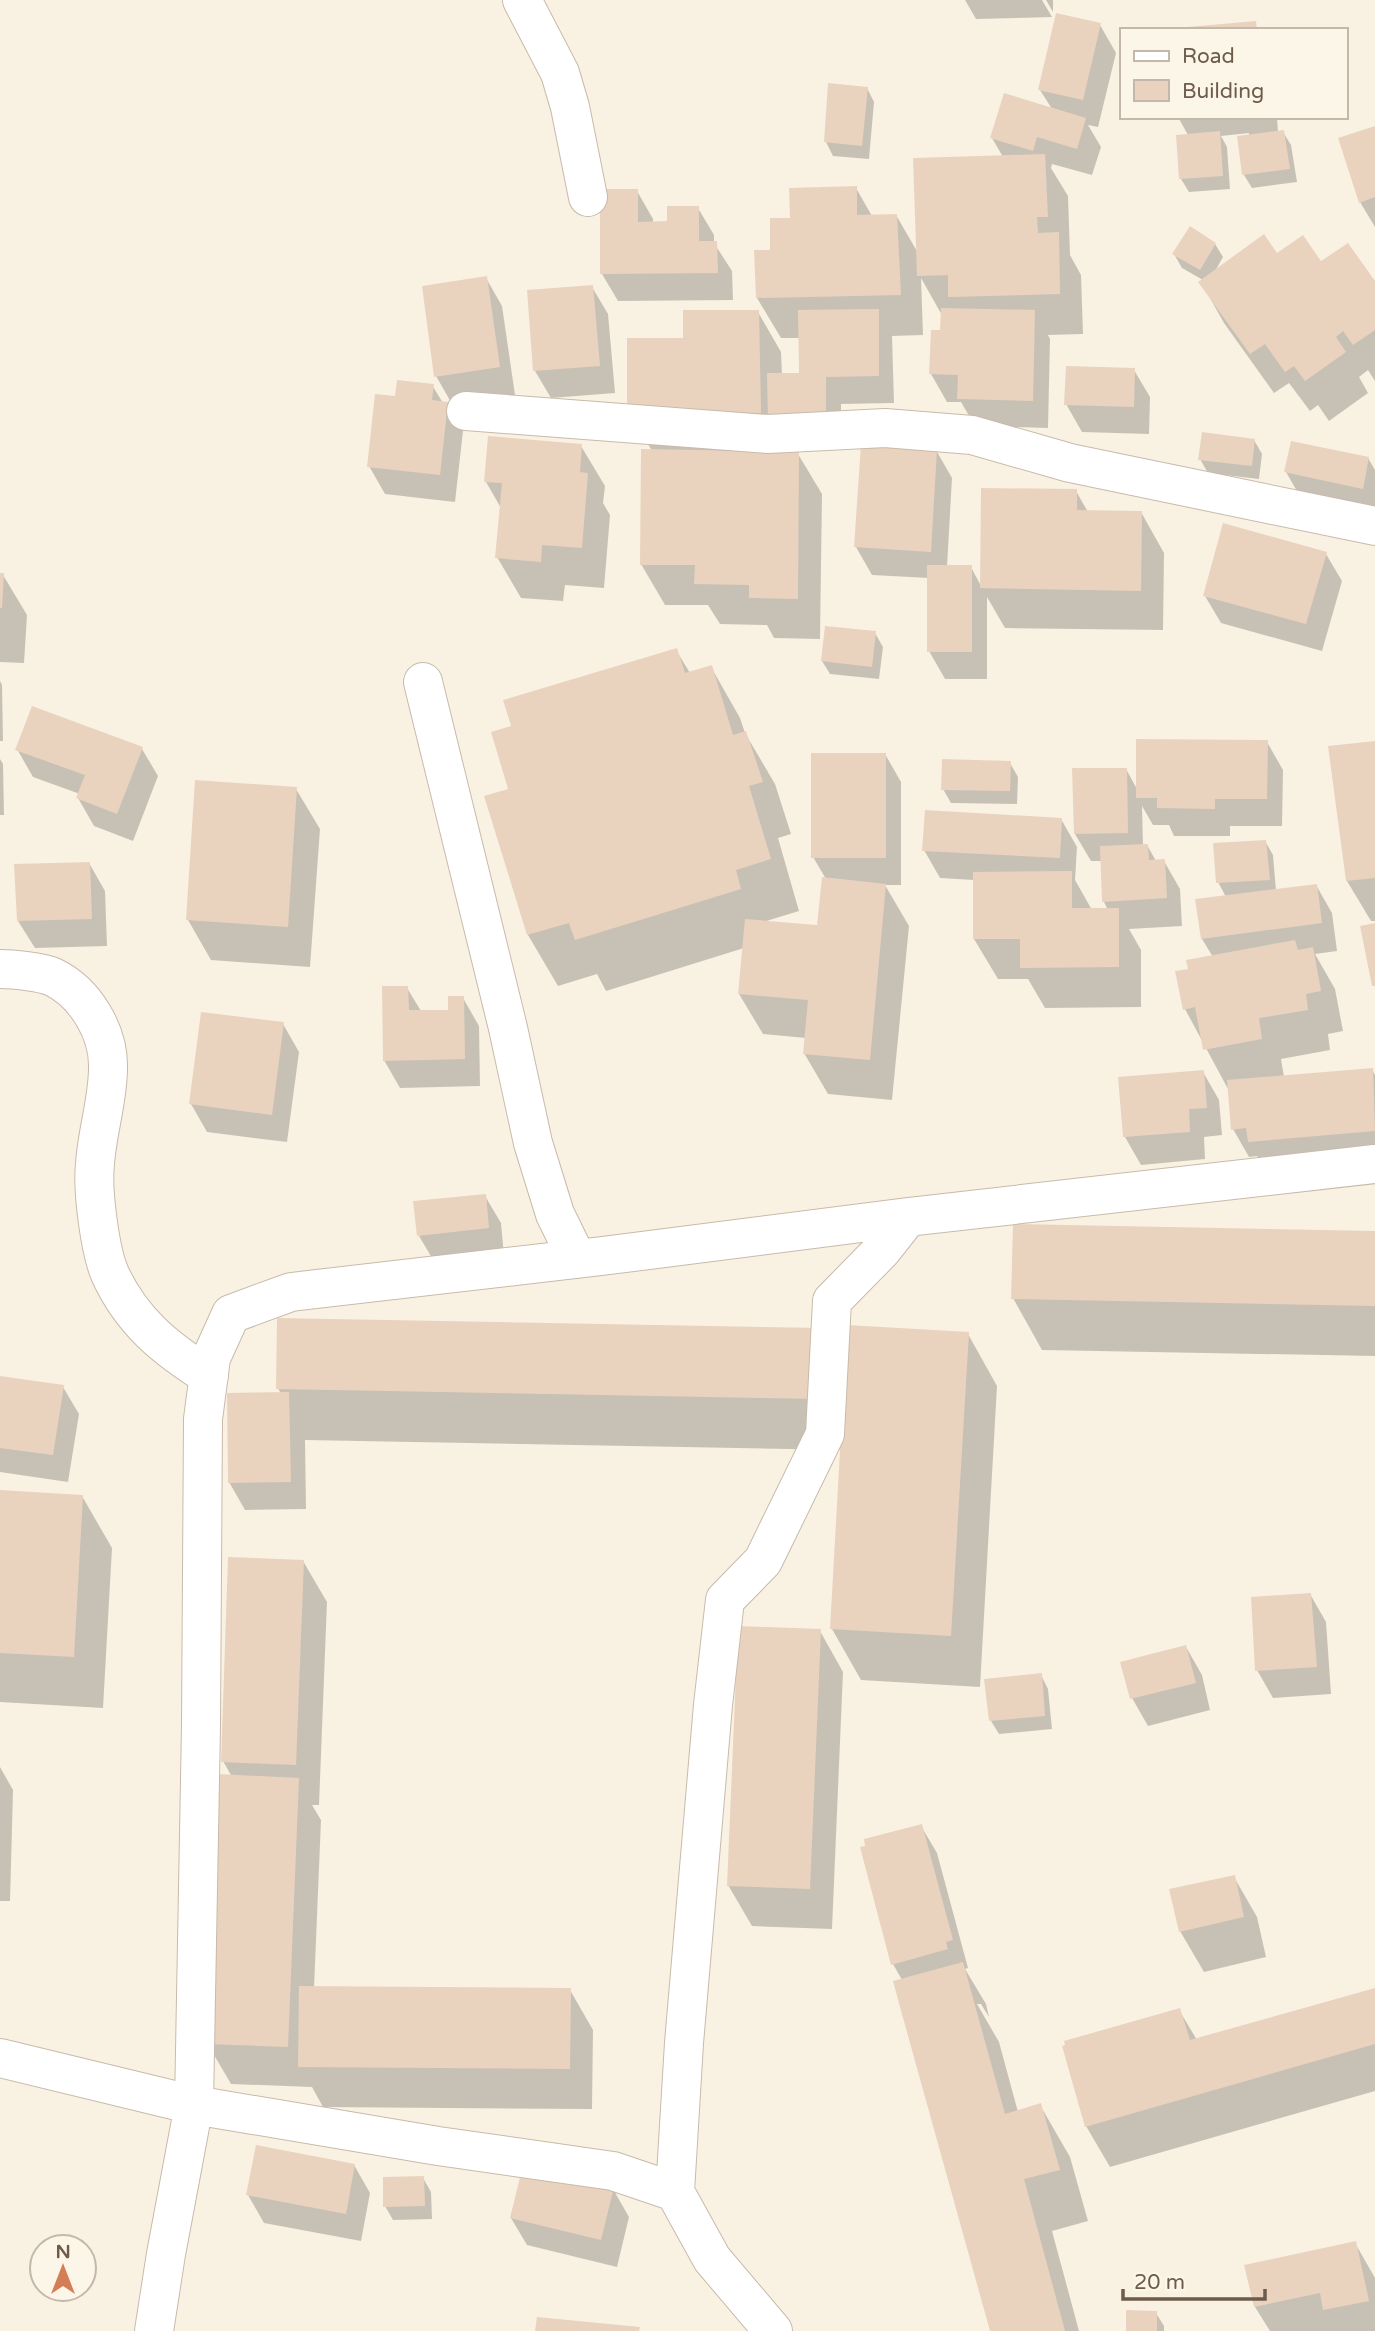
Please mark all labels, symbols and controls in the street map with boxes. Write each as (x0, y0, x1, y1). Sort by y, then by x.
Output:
legend (1120, 28, 1347, 119)
text: Road (1182, 44, 1235, 69)
text: Building (1182, 79, 1264, 104)
north arrow (28, 2233, 98, 2303)
text: N (55, 2241, 71, 2263)
scale bar (1123, 2258, 1265, 2302)
text: 20 m (1134, 2270, 1185, 2295)

